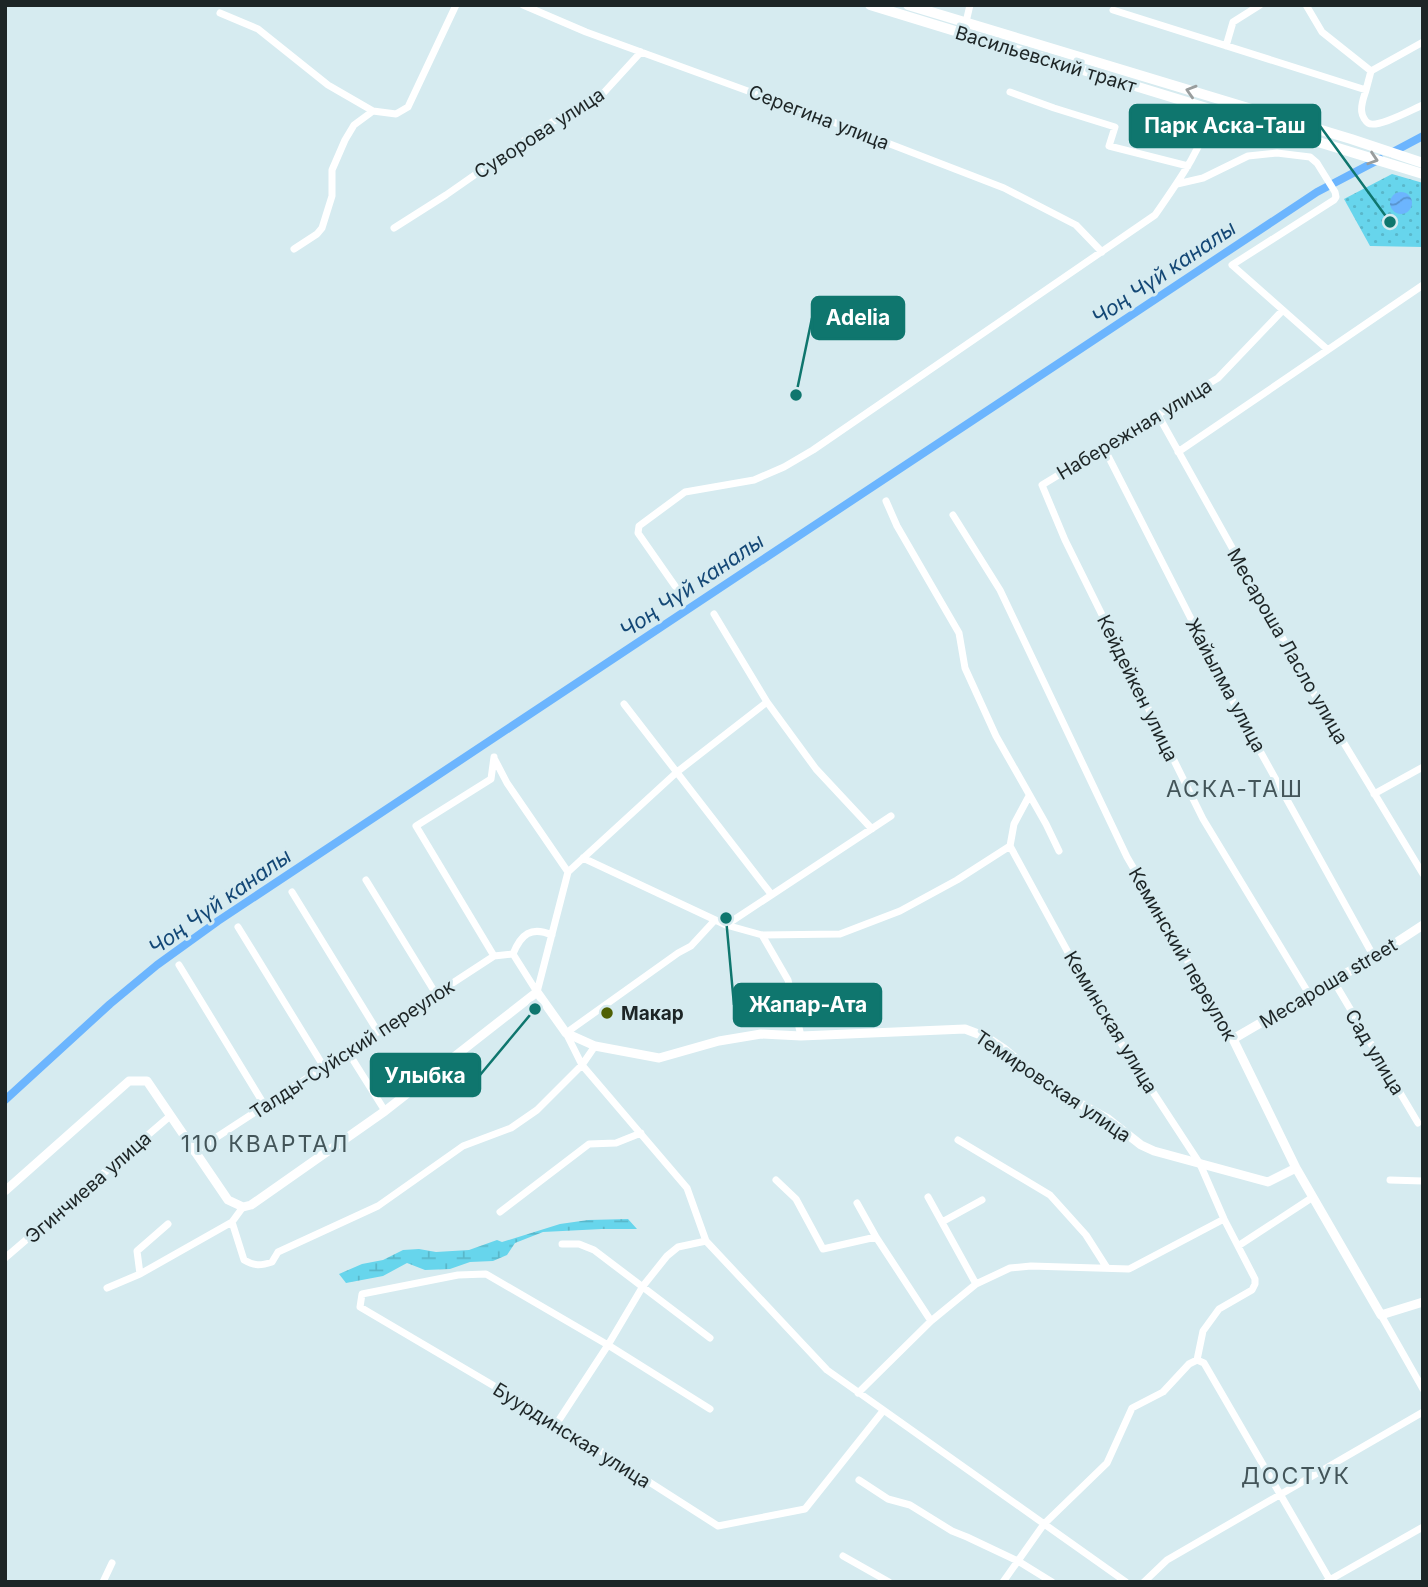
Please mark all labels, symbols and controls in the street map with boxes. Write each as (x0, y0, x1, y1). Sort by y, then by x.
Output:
street label: Васильевский тракт (952, 21, 1139, 98)
street label: Серегина улица (745, 80, 892, 155)
street label: Суворова улица (470, 83, 609, 184)
one-way arrow (1186, 85, 1198, 100)
callout: Парк Аска-Таш (1130, 105, 1320, 147)
text: Парк Аска-Таш (1144, 113, 1306, 138)
one-way arrow (1367, 151, 1379, 165)
water label: Чоң Чүй каналы (1087, 215, 1240, 330)
callout: Adelia (812, 297, 904, 339)
text: Adelia (826, 305, 890, 330)
street label: Набережная улица (1053, 374, 1216, 485)
water label: Чоң Чүй каналы (615, 528, 768, 643)
street label: Месароша Ласло улица (1222, 544, 1353, 748)
street label: Кейдейкен улица (1092, 611, 1183, 765)
street label: Жайылма улица (1181, 614, 1271, 756)
district label: АСКА-ТАШ (1166, 775, 1304, 803)
water label: Чоң Чүй каналы (144, 843, 296, 960)
street label: Кеминский переулок (1124, 864, 1242, 1046)
street label: Месароша street (1255, 933, 1401, 1033)
street label: Кеминская улица (1059, 947, 1162, 1098)
street label: Талды-Суйский переулок (246, 974, 459, 1124)
callout: Жапар-Ата (734, 984, 881, 1026)
text: Жапар-Ата (749, 992, 867, 1017)
place label: Макар (621, 1002, 684, 1025)
marker: Макар (599, 1005, 615, 1021)
street label: Сад улица (1340, 1005, 1409, 1099)
street label: Темировская улица (970, 1026, 1135, 1147)
callout: Улыбка (371, 1054, 480, 1096)
text: Улыбка (384, 1063, 466, 1088)
street label: Эгинчиева улица (21, 1127, 156, 1248)
district label: 110 КВАРТАЛ (181, 1130, 349, 1158)
street label: Буурдинская улица (489, 1378, 655, 1493)
district label: ДОСТУК (1241, 1462, 1351, 1490)

